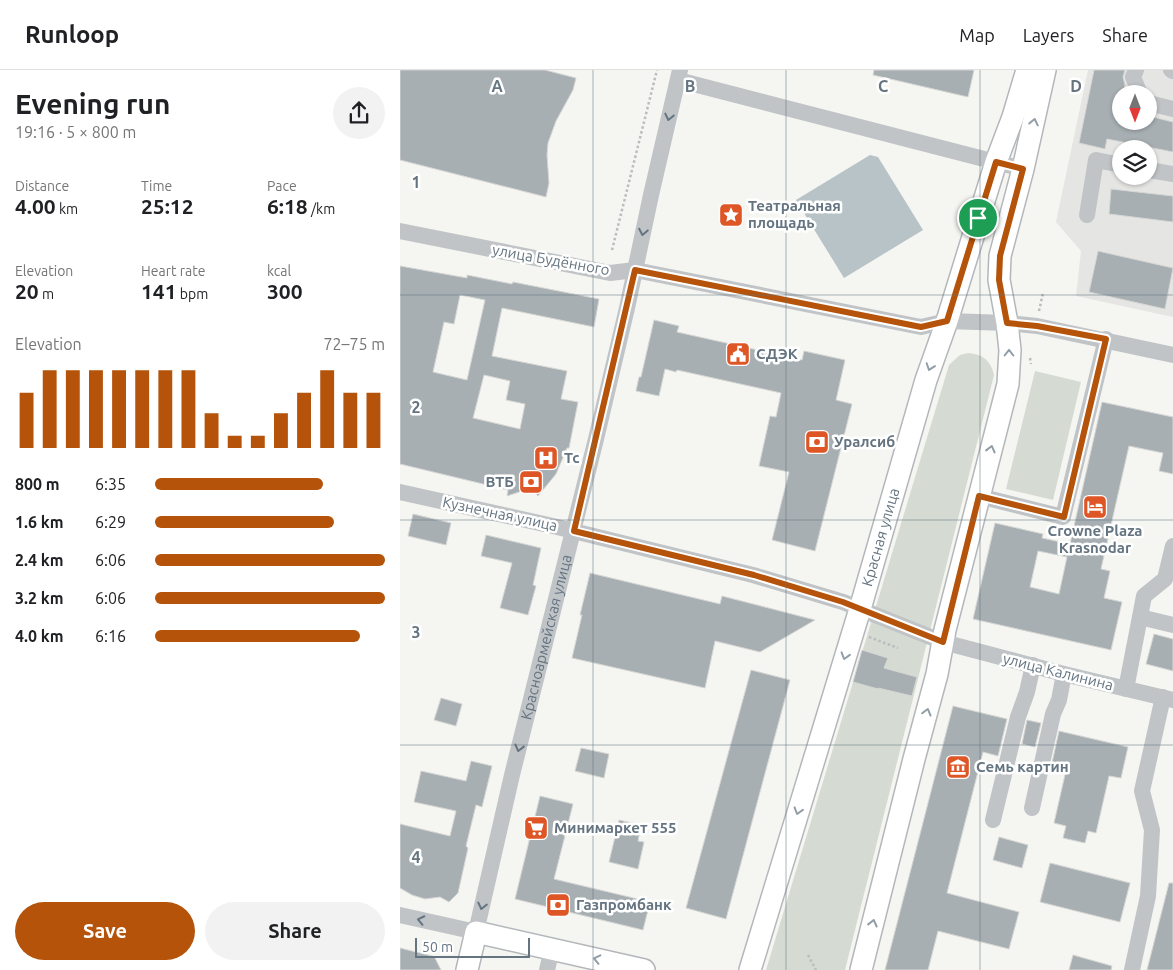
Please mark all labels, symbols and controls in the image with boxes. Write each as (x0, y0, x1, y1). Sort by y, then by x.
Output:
text: Runloop (25, 21, 119, 48)
text: Map (959, 25, 995, 45)
text: Layers (1023, 25, 1074, 45)
text: Share (1102, 25, 1148, 45)
text: A (491, 77, 503, 95)
text: B (685, 77, 695, 95)
text: C (878, 77, 888, 95)
text: D (1070, 77, 1082, 95)
north arrow (1112, 85, 1158, 130)
map controls (1112, 85, 1157, 185)
button: share (333, 87, 385, 139)
text: Evening run (15, 88, 170, 119)
one-way arrow (664, 113, 675, 122)
one-way arrow (1028, 117, 1038, 126)
text: 19:16 · 5 × 800 m (15, 123, 136, 141)
button: layers (1112, 140, 1157, 185)
text: 1 (411, 173, 421, 191)
text: Distance (15, 178, 69, 194)
text: Time (141, 178, 172, 194)
text: Pace (267, 178, 297, 194)
text: 4.00 (15, 194, 56, 218)
text: 25:12 (141, 194, 194, 218)
text: 6:18 (267, 194, 308, 218)
place label: Театральная площадь (748, 197, 841, 231)
pin (957, 197, 999, 239)
text: km (56, 201, 78, 217)
text: /km (308, 201, 335, 217)
place icon: Театральная площадь (718, 202, 744, 228)
icon: arrive (964, 204, 992, 232)
one-way arrow (639, 228, 649, 237)
street label: улица Будённого (491, 241, 611, 278)
text: Elevation (15, 263, 73, 279)
text: Heart rate (141, 263, 205, 279)
text: kcal (267, 263, 291, 279)
text: 20 (15, 279, 39, 303)
text: 141 (141, 279, 177, 303)
text: 300 (267, 279, 303, 303)
text: m (39, 286, 54, 302)
text: bpm (177, 286, 208, 302)
text: Elevation (15, 335, 82, 353)
text: 72–75 m (323, 335, 385, 353)
public building icon: СДЭК (725, 341, 751, 367)
place label: СДЭК (756, 345, 798, 362)
one-way arrow (1004, 349, 1014, 356)
one-way arrow (926, 362, 936, 371)
text: 2 (411, 398, 421, 416)
bank icon: Уралсиб (804, 429, 830, 455)
place label: Уралсиб (834, 433, 895, 450)
one-way arrow (985, 444, 996, 453)
hospital icon: Тс (533, 445, 559, 471)
place label: Тс (564, 449, 580, 466)
bank icon: ВТБ (518, 469, 544, 495)
place label: ВТБ (486, 473, 514, 490)
text: 800 m (15, 475, 60, 493)
text: 6:35 (95, 475, 126, 493)
street label: Красная улица (858, 486, 902, 588)
street label: Кузнечная улица (441, 493, 559, 534)
hotel icon: Crowne Plaza Krasnodar (1082, 494, 1108, 520)
text: 1.6 km (15, 513, 64, 531)
text: 6:29 (95, 513, 126, 531)
place label: Crowne Plaza Krasnodar (1048, 522, 1142, 556)
text: 2.4 km (15, 551, 64, 569)
text: 6:06 (95, 551, 126, 569)
street label: Красноармейская улица (517, 553, 575, 721)
text: 3.2 km (15, 589, 64, 607)
text: 6:06 (95, 589, 126, 607)
text: 3 (411, 623, 421, 641)
text: 4.0 km (15, 627, 64, 645)
text: 6:16 (95, 627, 126, 645)
street label: улица Калинина (1001, 650, 1115, 693)
one-way arrow (841, 651, 851, 659)
one-way arrow (921, 709, 931, 717)
one-way arrow (514, 743, 525, 752)
museum icon: Семь картин (945, 754, 971, 780)
place label: Семь картин (976, 758, 1069, 775)
one-way arrow (793, 806, 803, 815)
supermarket icon: Минимаркет 555 (523, 815, 549, 841)
place label: Минимаркет 555 (554, 819, 676, 836)
text: 4 (411, 848, 421, 866)
bank icon: Газпромбанк (545, 892, 571, 918)
place label: Газпромбанк (576, 896, 672, 913)
button: Save (15, 902, 195, 960)
button: Share (205, 902, 385, 960)
one-way arrow (477, 902, 488, 911)
one-way arrow (417, 915, 425, 926)
one-way arrow (867, 918, 878, 927)
scale bar (415, 935, 530, 958)
text: 50 m (422, 939, 453, 955)
one-way arrow (592, 954, 601, 965)

